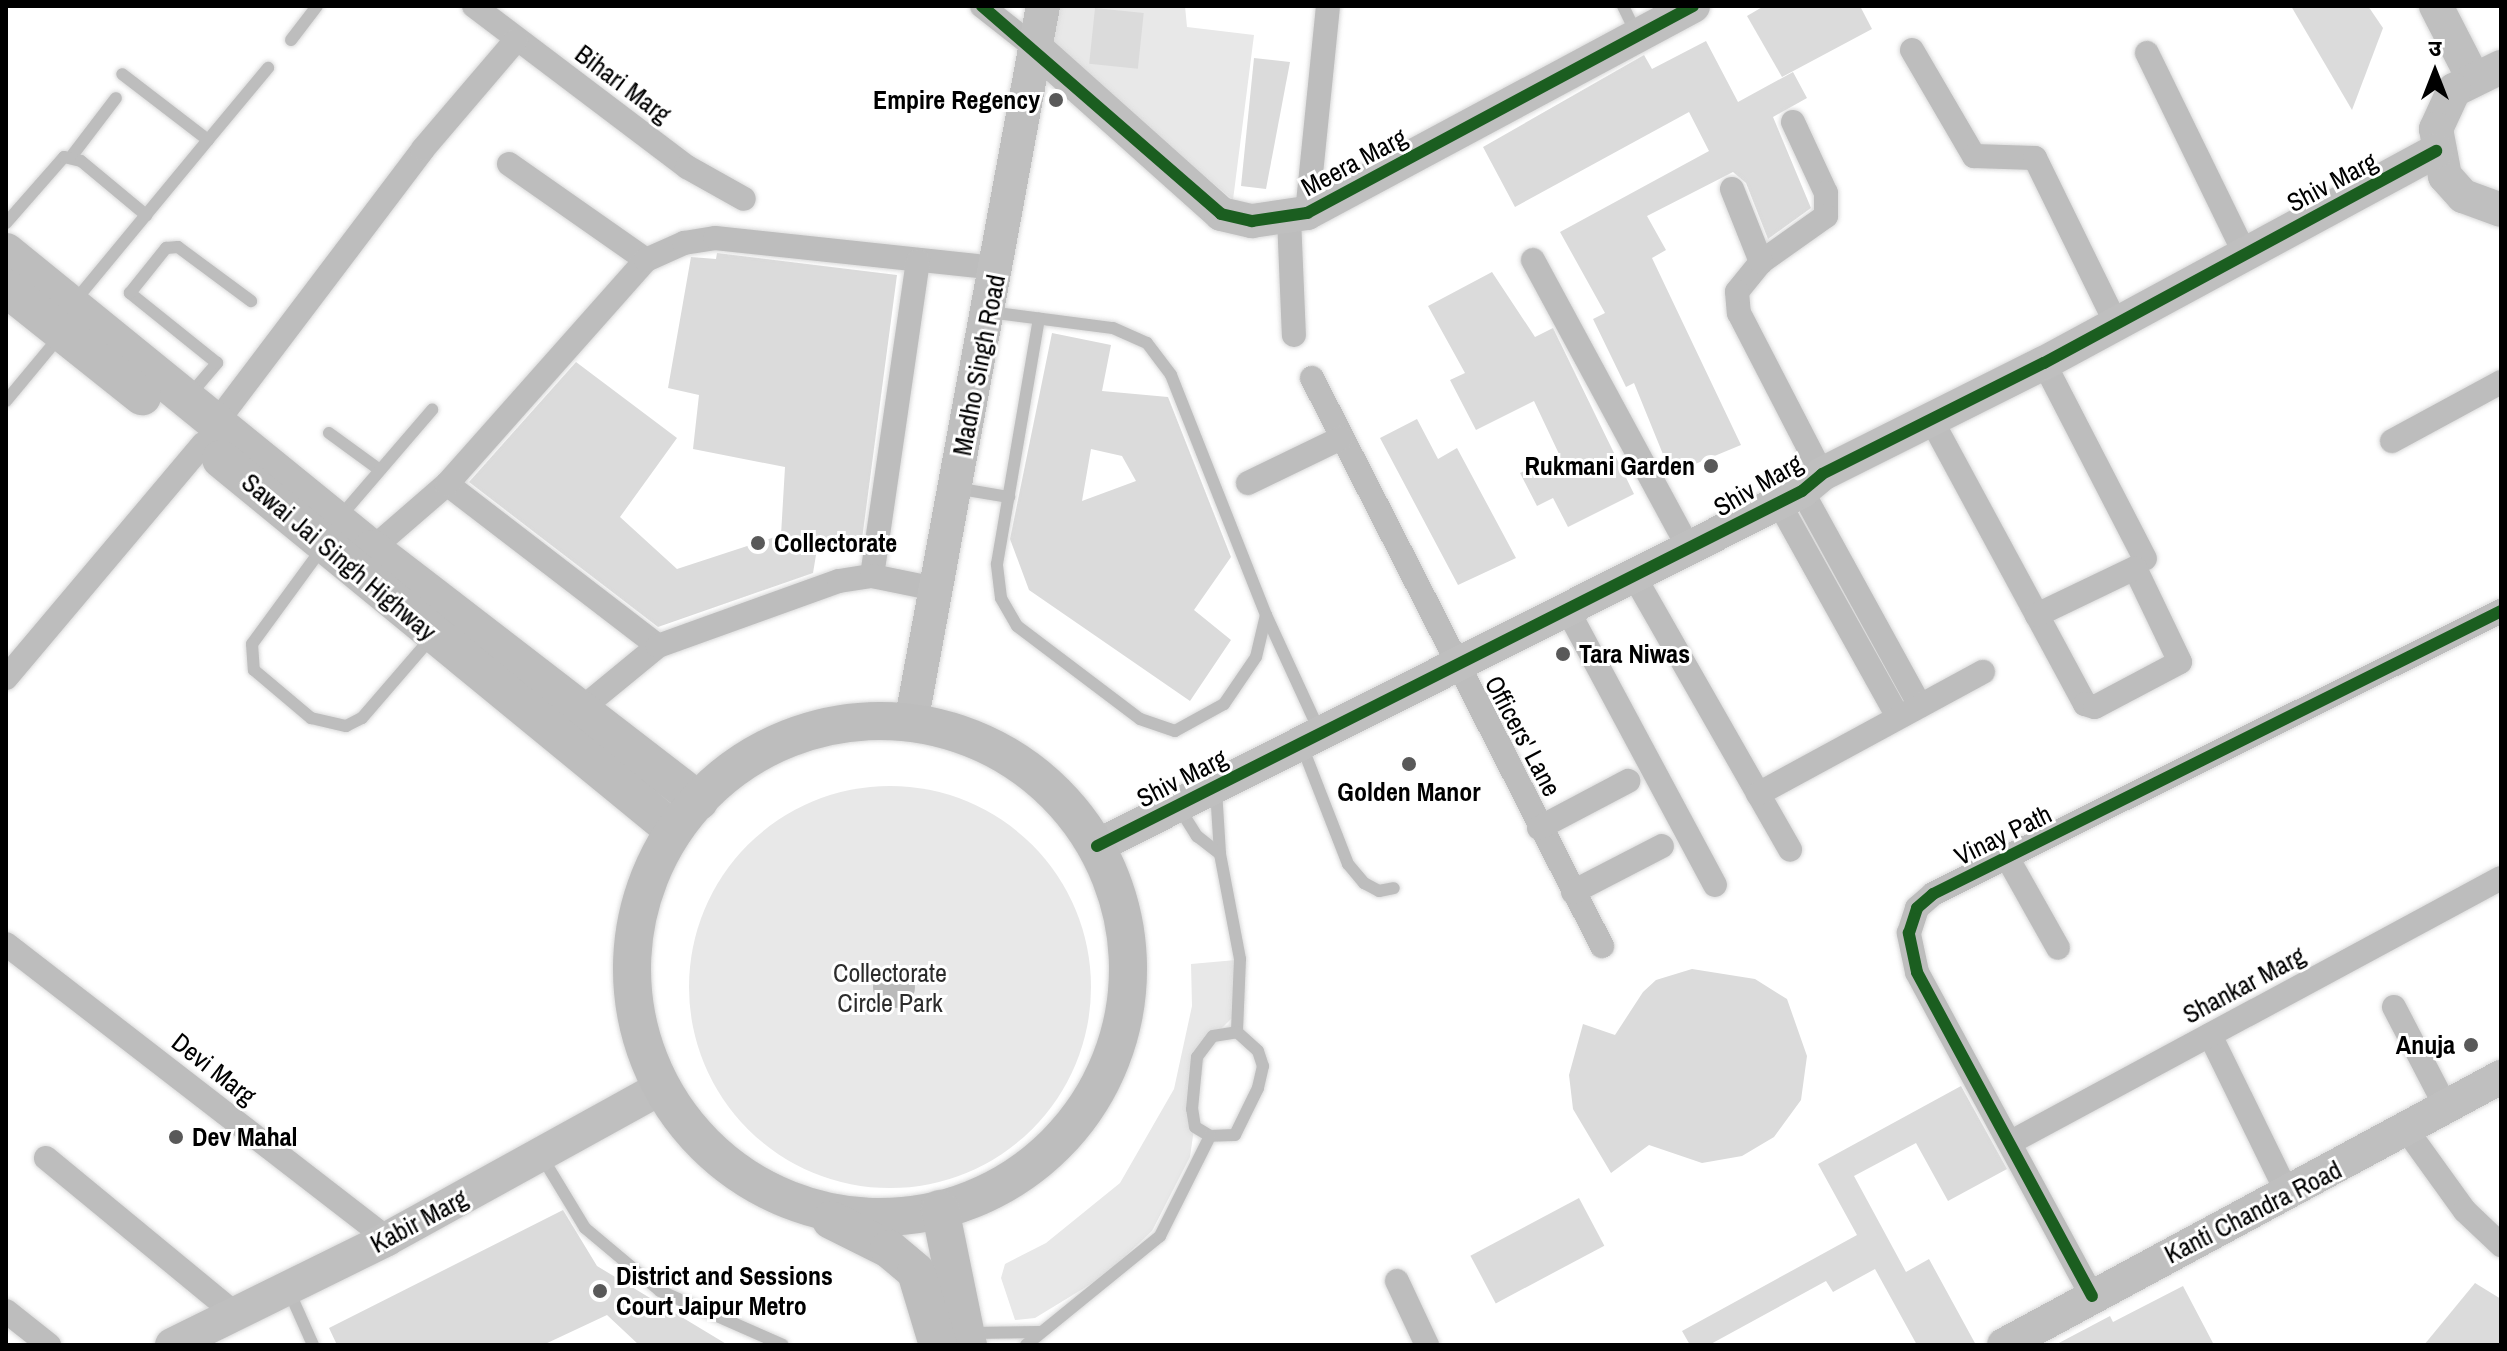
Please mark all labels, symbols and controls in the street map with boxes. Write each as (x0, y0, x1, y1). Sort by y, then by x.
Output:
north arrow (2395, 32, 2475, 112)
text: उ (2429, 33, 2441, 63)
street label: Bihari Marg (569, 38, 677, 130)
place label: Empire Regency (873, 84, 1040, 116)
marker: Empire Regency (1047, 91, 1065, 109)
street label: Meera Marg (1296, 121, 1412, 203)
street label: Shiv Marg (2282, 145, 2382, 219)
street label: Madho Singh Road (946, 272, 1012, 458)
street label: Shiv Marg (1708, 447, 1808, 523)
place label: Rukmani Garden (1524, 450, 1695, 482)
marker: Rukmani Garden (1702, 457, 1720, 475)
street label: Sawai Jai Singh Highway (235, 467, 443, 647)
place label: Collectorate (774, 527, 897, 559)
marker: Collectorate (749, 534, 767, 552)
place label: Tara Niwas (1579, 638, 1690, 670)
marker: Tara Niwas (1554, 645, 1572, 663)
street label: Officers' Lane (1478, 671, 1568, 801)
street label: Shiv Marg (1132, 742, 1232, 814)
marker: Golden Manor (1400, 755, 1418, 773)
place label: Golden Manor (1337, 776, 1481, 808)
street label: Vinay Path (1949, 798, 2057, 872)
street label: Shankar Marg (2178, 940, 2310, 1030)
park label: Collectorate Circle Park (833, 957, 947, 1018)
street label: Devi Marg (166, 1026, 262, 1112)
place label: Anuja (2396, 1029, 2455, 1061)
marker: Anuja (2462, 1036, 2480, 1054)
place label: Dev Mahal (192, 1121, 297, 1153)
marker: Dev Mahal (167, 1128, 185, 1146)
street label: Kanti Chandra Road (2159, 1154, 2347, 1270)
street label: Kabir Marg (365, 1182, 473, 1260)
place label: District and Sessions Court Jaipur Metro (616, 1260, 833, 1322)
marker: District and Sessions Court Jaipur Metro (591, 1282, 609, 1300)

